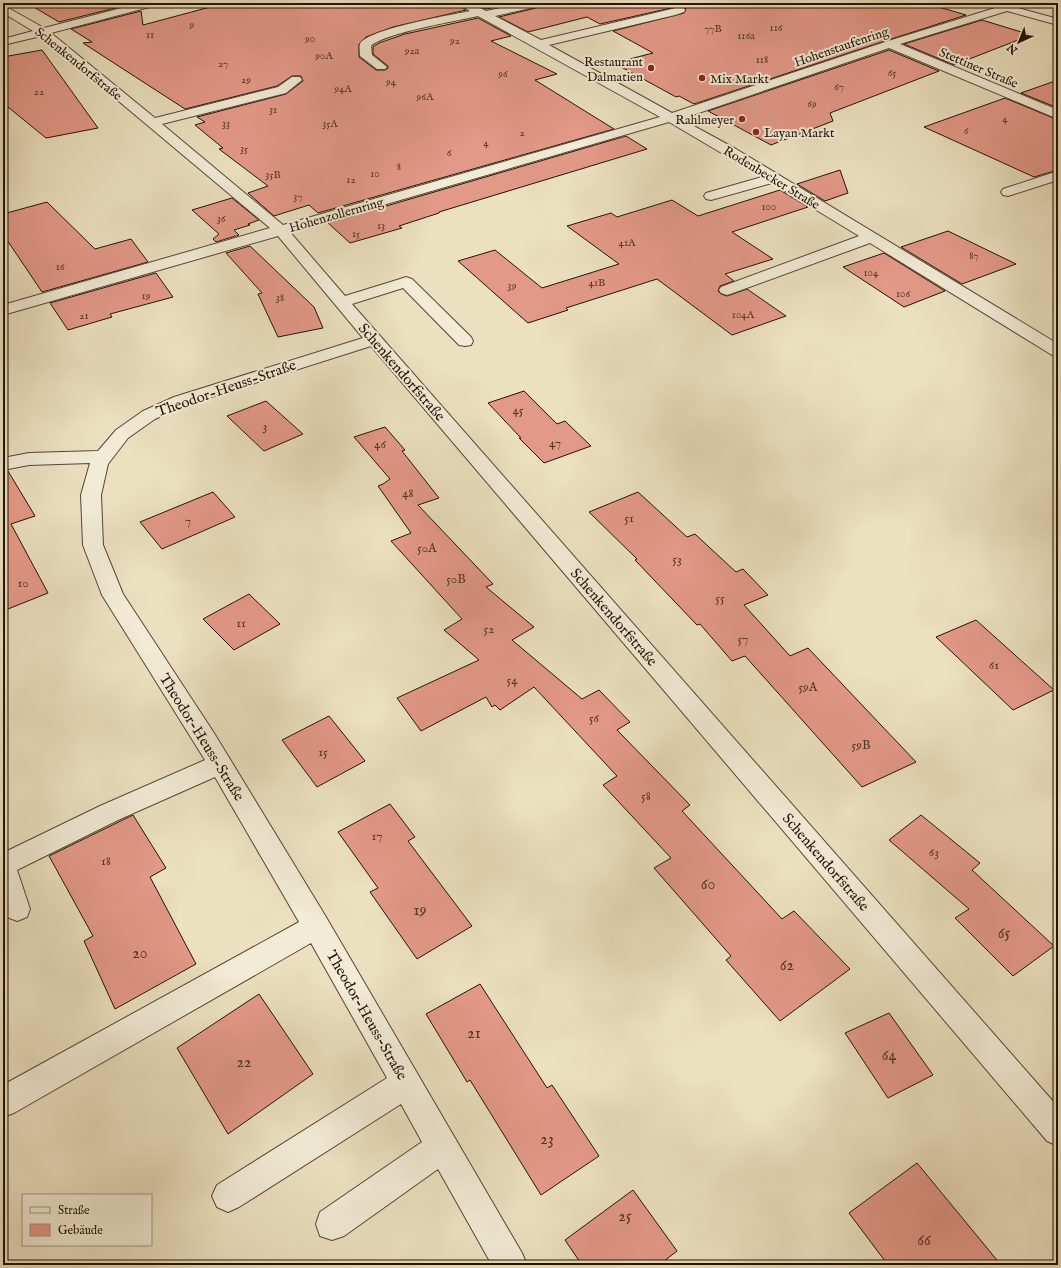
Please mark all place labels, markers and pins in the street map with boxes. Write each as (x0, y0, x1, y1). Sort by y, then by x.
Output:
place label: Restaurant Dalmatien (584, 54, 644, 86)
marker: Restaurant Dalmatien (646, 63, 656, 73)
place label: Mix Markt (710, 71, 769, 88)
marker: Mix Markt (697, 73, 707, 83)
place label: Rahlmeyer (675, 112, 734, 129)
marker: Rahlmeyer (737, 114, 747, 124)
place label: Layan Markt (764, 125, 835, 142)
marker: Layan Markt (751, 127, 761, 137)

